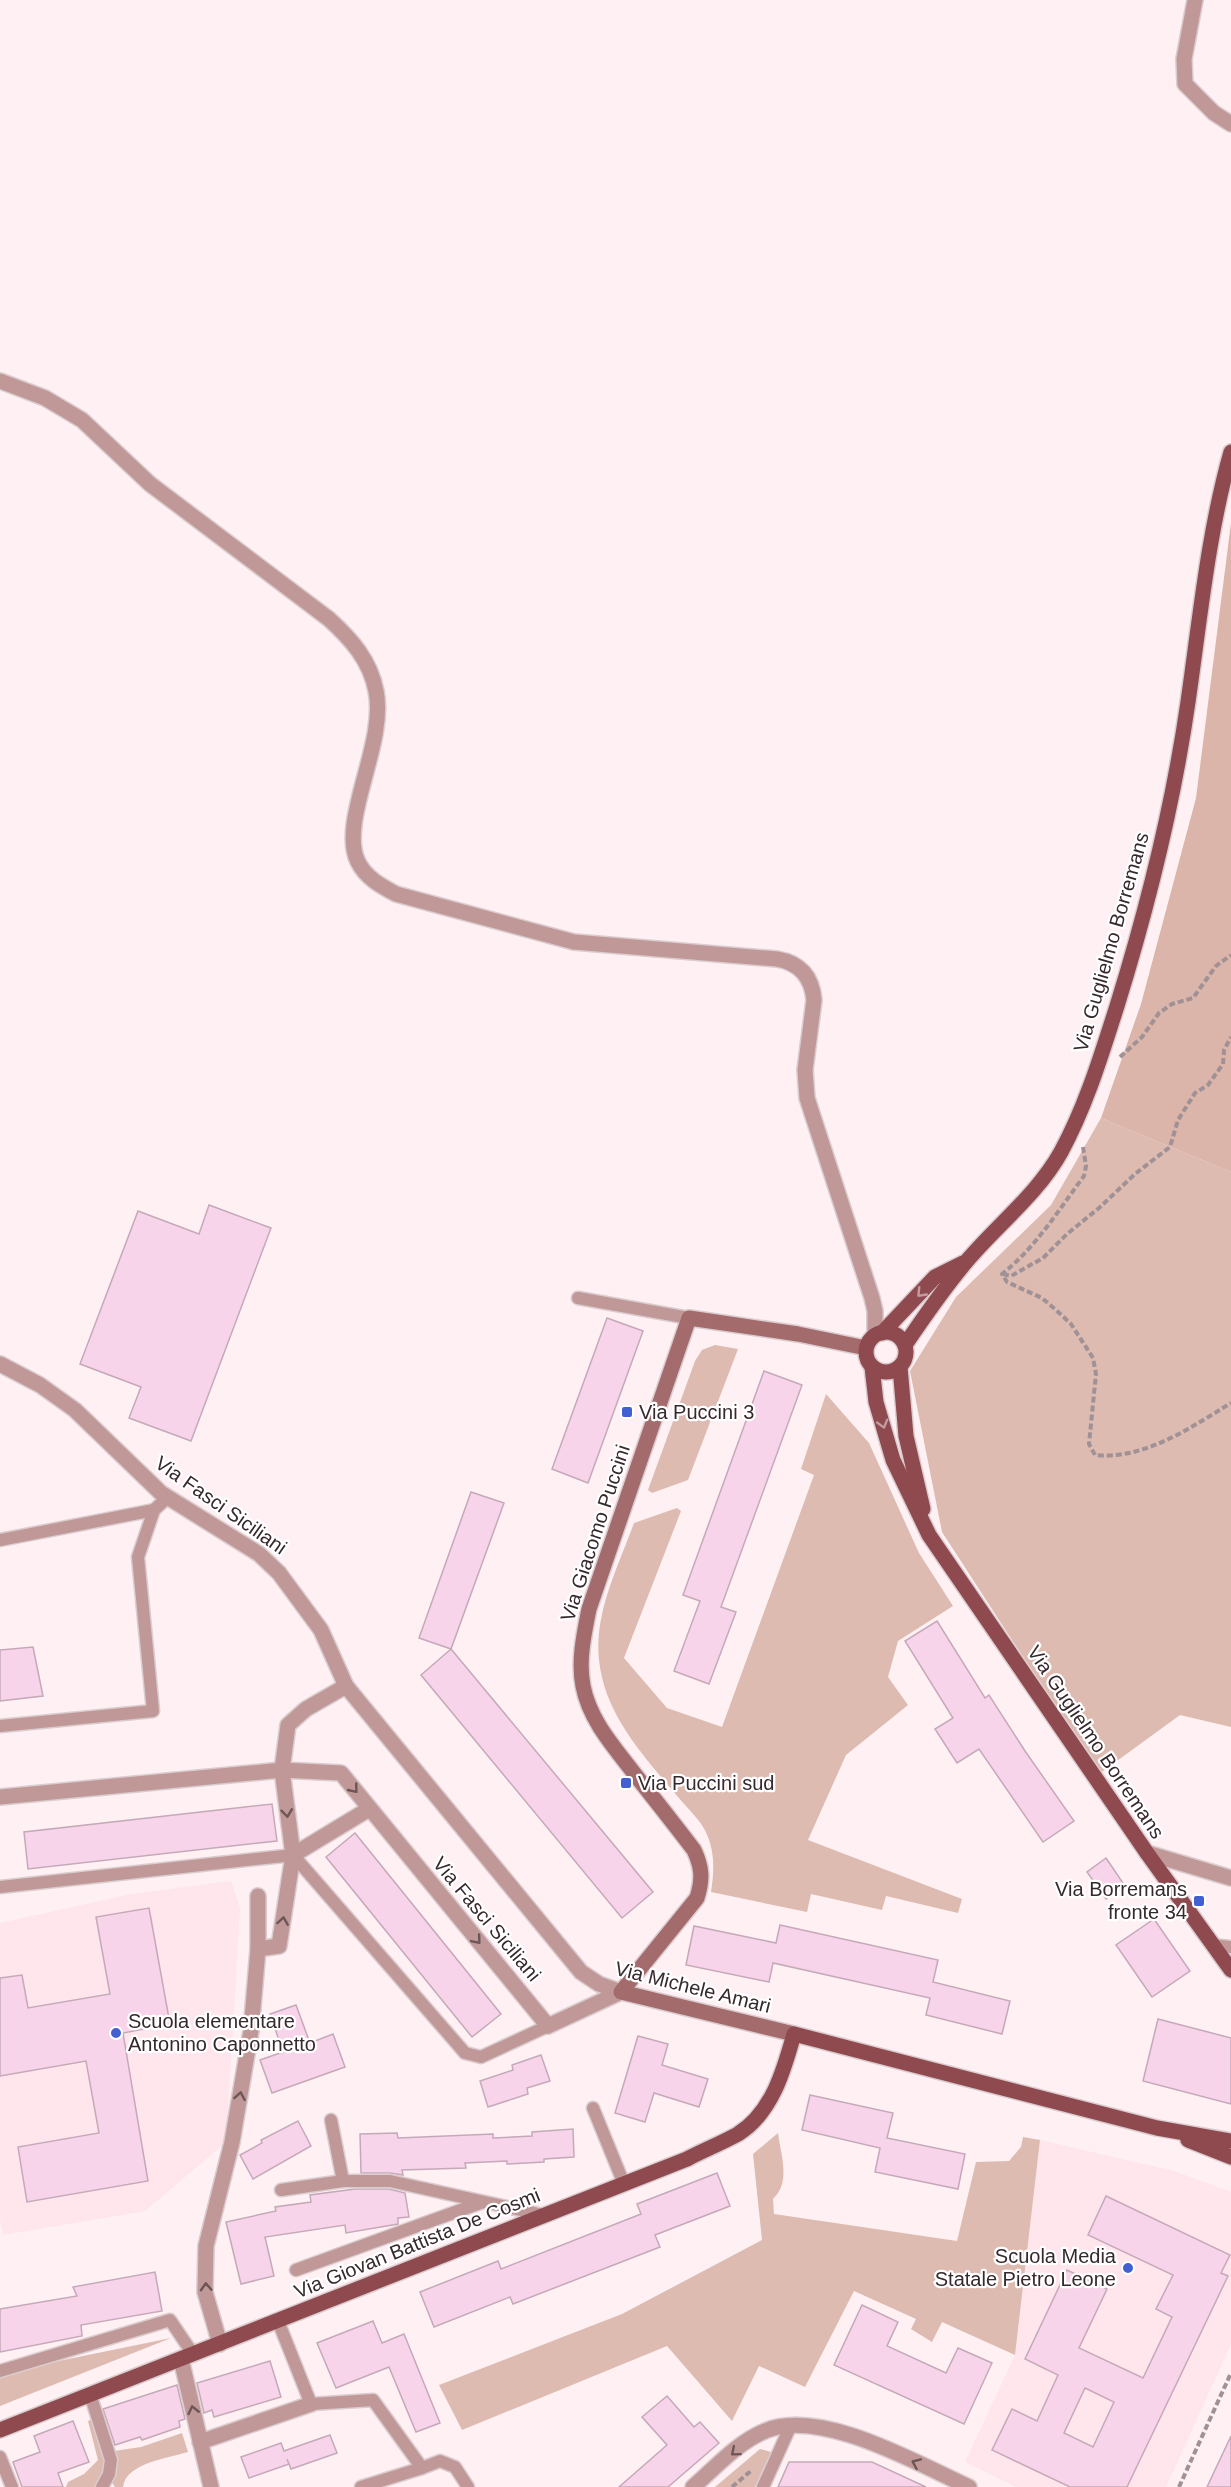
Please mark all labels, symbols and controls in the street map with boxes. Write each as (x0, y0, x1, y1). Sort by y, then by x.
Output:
street label: Via Guglielmo Borremans (1069, 830, 1153, 1054)
one-way arrow (917, 1285, 928, 1296)
place label: Via Puccini 3 (639, 1401, 754, 1423)
marker: Via Puccini 3 (620, 1405, 634, 1419)
one-way arrow (876, 1418, 888, 1429)
street label: Via Giacomo Puccini (556, 1442, 634, 1624)
street label: Via Fasci Siciliani (151, 1451, 291, 1559)
street label: Via Guglielmo Borremans (1023, 1642, 1169, 1842)
place label: Via Puccini sud (638, 1772, 774, 1794)
marker: Via Puccini sud (619, 1776, 633, 1790)
one-way arrow (346, 1782, 357, 1793)
one-way arrow (281, 1808, 293, 1817)
street label: Via Fasci Siciliani (429, 1852, 545, 1986)
place label: Via Borremans fronte 34 (1055, 1878, 1187, 1923)
marker: Via Borremans fronte 34 (1192, 1894, 1206, 1908)
one-way arrow (276, 1917, 288, 1926)
one-way arrow (470, 1933, 481, 1944)
street label: Via Michele Amari (613, 1957, 773, 2017)
place label: Scuola elementare Antonino Caponnetto (128, 2010, 316, 2055)
marker: Scuola elementare Antonino Caponnetto (109, 2026, 123, 2040)
one-way arrow (233, 2091, 245, 2101)
street label: Via Giovan Battista De Cosmi (291, 2184, 543, 2302)
place label: Scuola Media Statale Pietro Leone (935, 2245, 1117, 2290)
marker: Scuola Media Statale Pietro Leone (1121, 2261, 1135, 2275)
one-way arrow (200, 2282, 213, 2291)
one-way arrow (187, 2405, 200, 2415)
one-way arrow (731, 2444, 742, 2455)
one-way arrow (911, 2458, 922, 2470)

